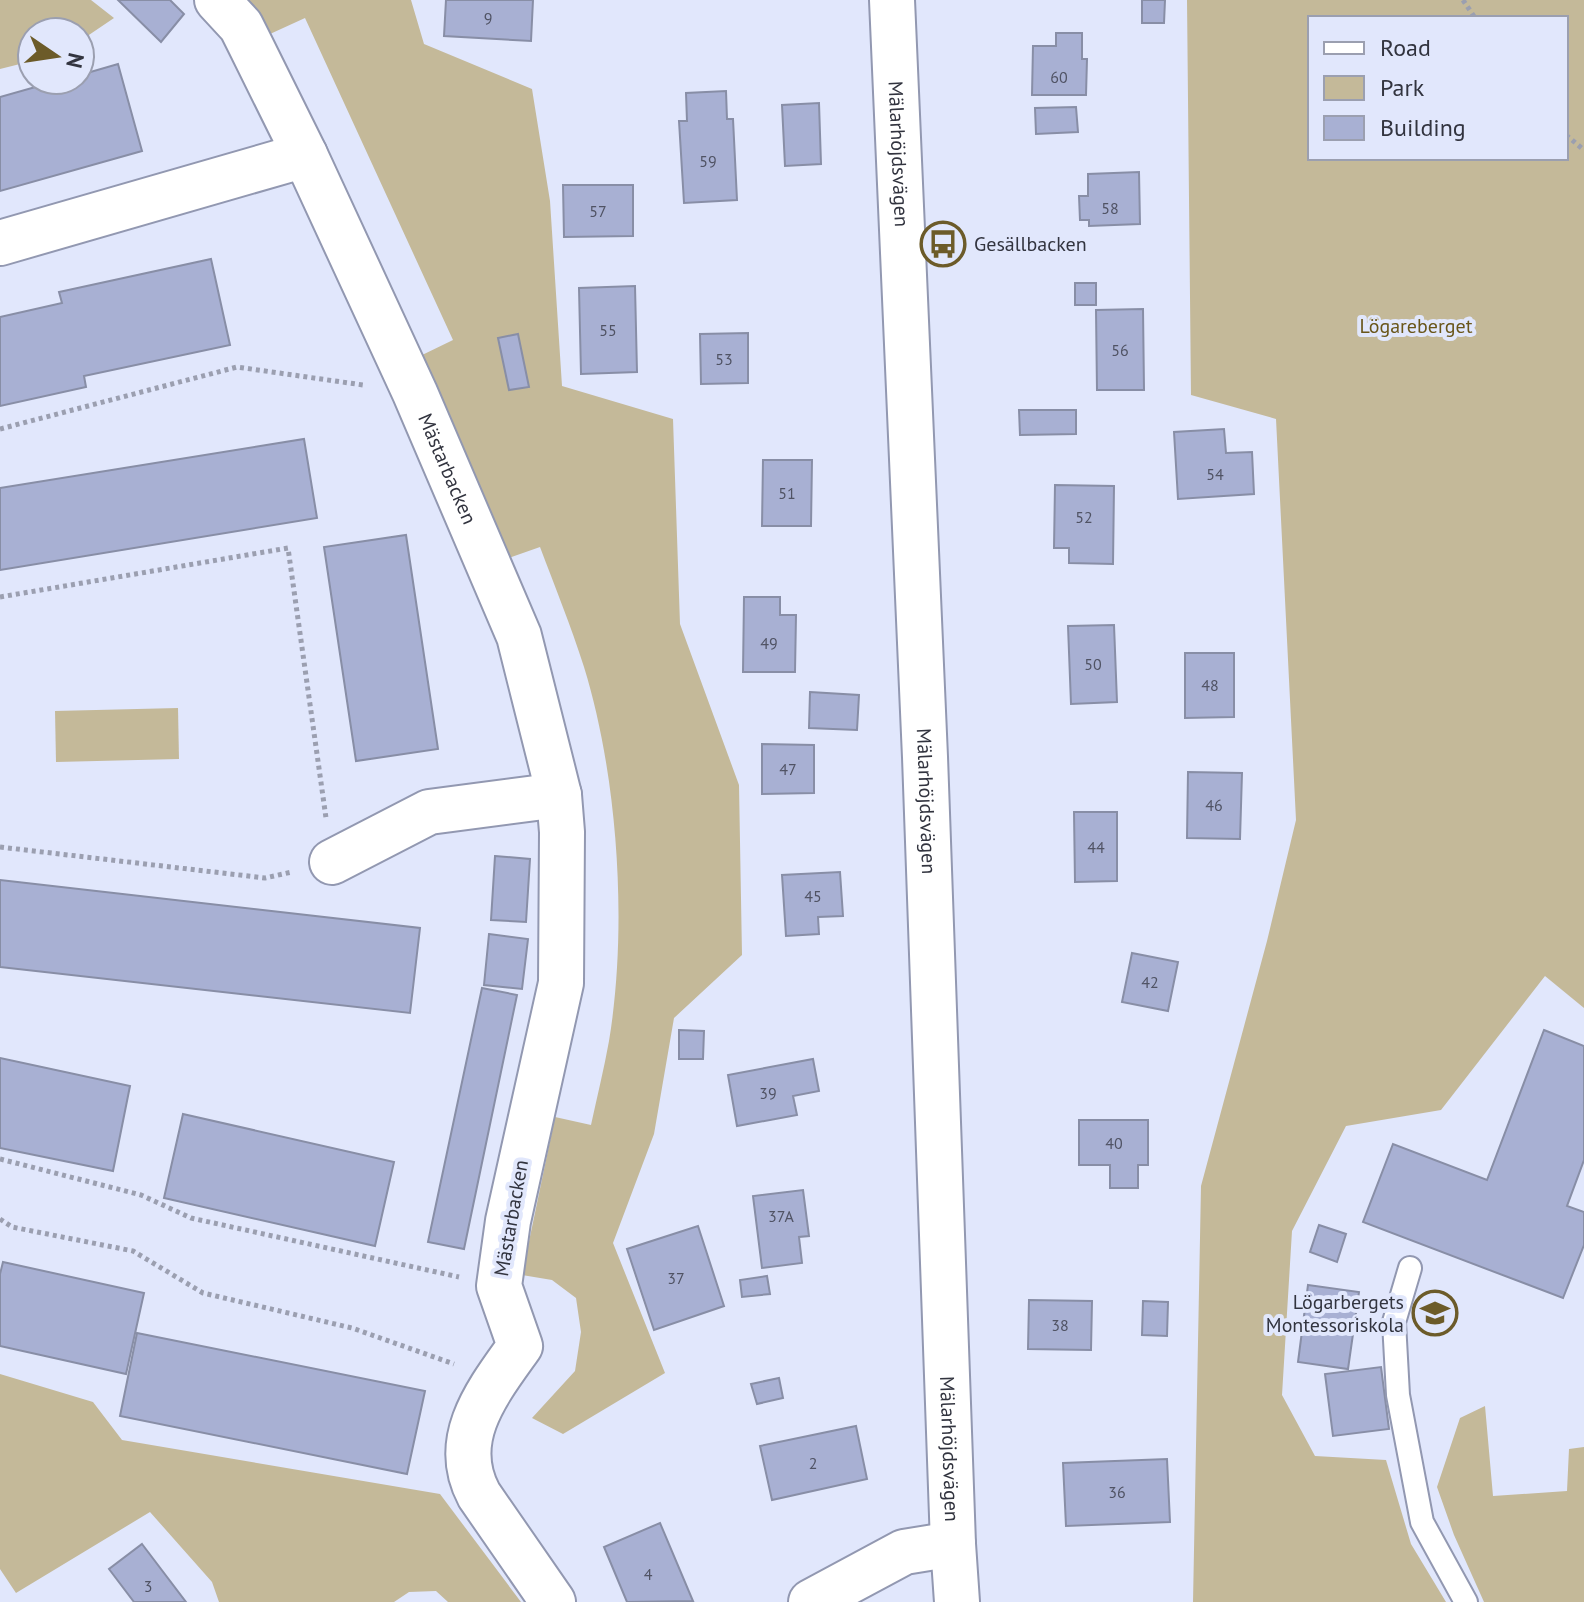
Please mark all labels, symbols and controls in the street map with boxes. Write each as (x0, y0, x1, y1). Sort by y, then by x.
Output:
house number: 9 (484, 8, 492, 28)
north arrow (16, 16, 96, 96)
legend (1308, 16, 1568, 160)
text: Road (1380, 32, 1431, 63)
text: N (60, 50, 91, 71)
house number: 60 (1050, 67, 1068, 87)
text: Park (1380, 72, 1425, 103)
street label: Mälarhöjdsvägen (883, 80, 915, 227)
text: Building (1380, 112, 1466, 143)
house number: 59 (699, 151, 717, 171)
house number: 58 (1101, 198, 1119, 218)
house number: 57 (589, 201, 607, 221)
bus stop icon: Gesällbacken (919, 220, 967, 268)
place label: Gesällbacken (974, 231, 1087, 257)
park label: Lögareberget (1360, 313, 1473, 339)
house number: 55 (599, 320, 617, 340)
house number: 56 (1111, 340, 1129, 360)
house number: 53 (715, 349, 733, 369)
street label: Mästarbacken (412, 409, 483, 528)
house number: 54 (1206, 464, 1224, 484)
house number: 51 (778, 483, 796, 503)
house number: 52 (1075, 507, 1093, 527)
house number: 49 (760, 633, 778, 653)
house number: 50 (1084, 654, 1102, 674)
house number: 48 (1201, 675, 1219, 695)
street label: Mälarhöjdsvägen (911, 728, 942, 875)
house number: 47 (779, 759, 797, 779)
house number: 46 (1205, 795, 1223, 815)
house number: 44 (1087, 837, 1105, 857)
house number: 45 (804, 886, 822, 906)
house number: 42 (1141, 972, 1159, 992)
house number: 39 (759, 1083, 777, 1103)
house number: 40 (1105, 1133, 1123, 1153)
street label: Mästarbacken (488, 1158, 534, 1278)
house number: 37A (768, 1206, 795, 1226)
house number: 37 (667, 1268, 685, 1288)
place label: Lögarbergets Montessoriskola (1266, 1289, 1404, 1338)
school or university icon: Lögarbergets Montessoriskola (1411, 1289, 1459, 1337)
house number: 38 (1051, 1315, 1069, 1335)
street label: Mälarhöjdsvägen (934, 1375, 965, 1522)
house number: 2 (809, 1453, 817, 1473)
house number: 36 (1108, 1482, 1126, 1502)
house number: 4 (644, 1564, 653, 1584)
house number: 3 (144, 1576, 152, 1596)

